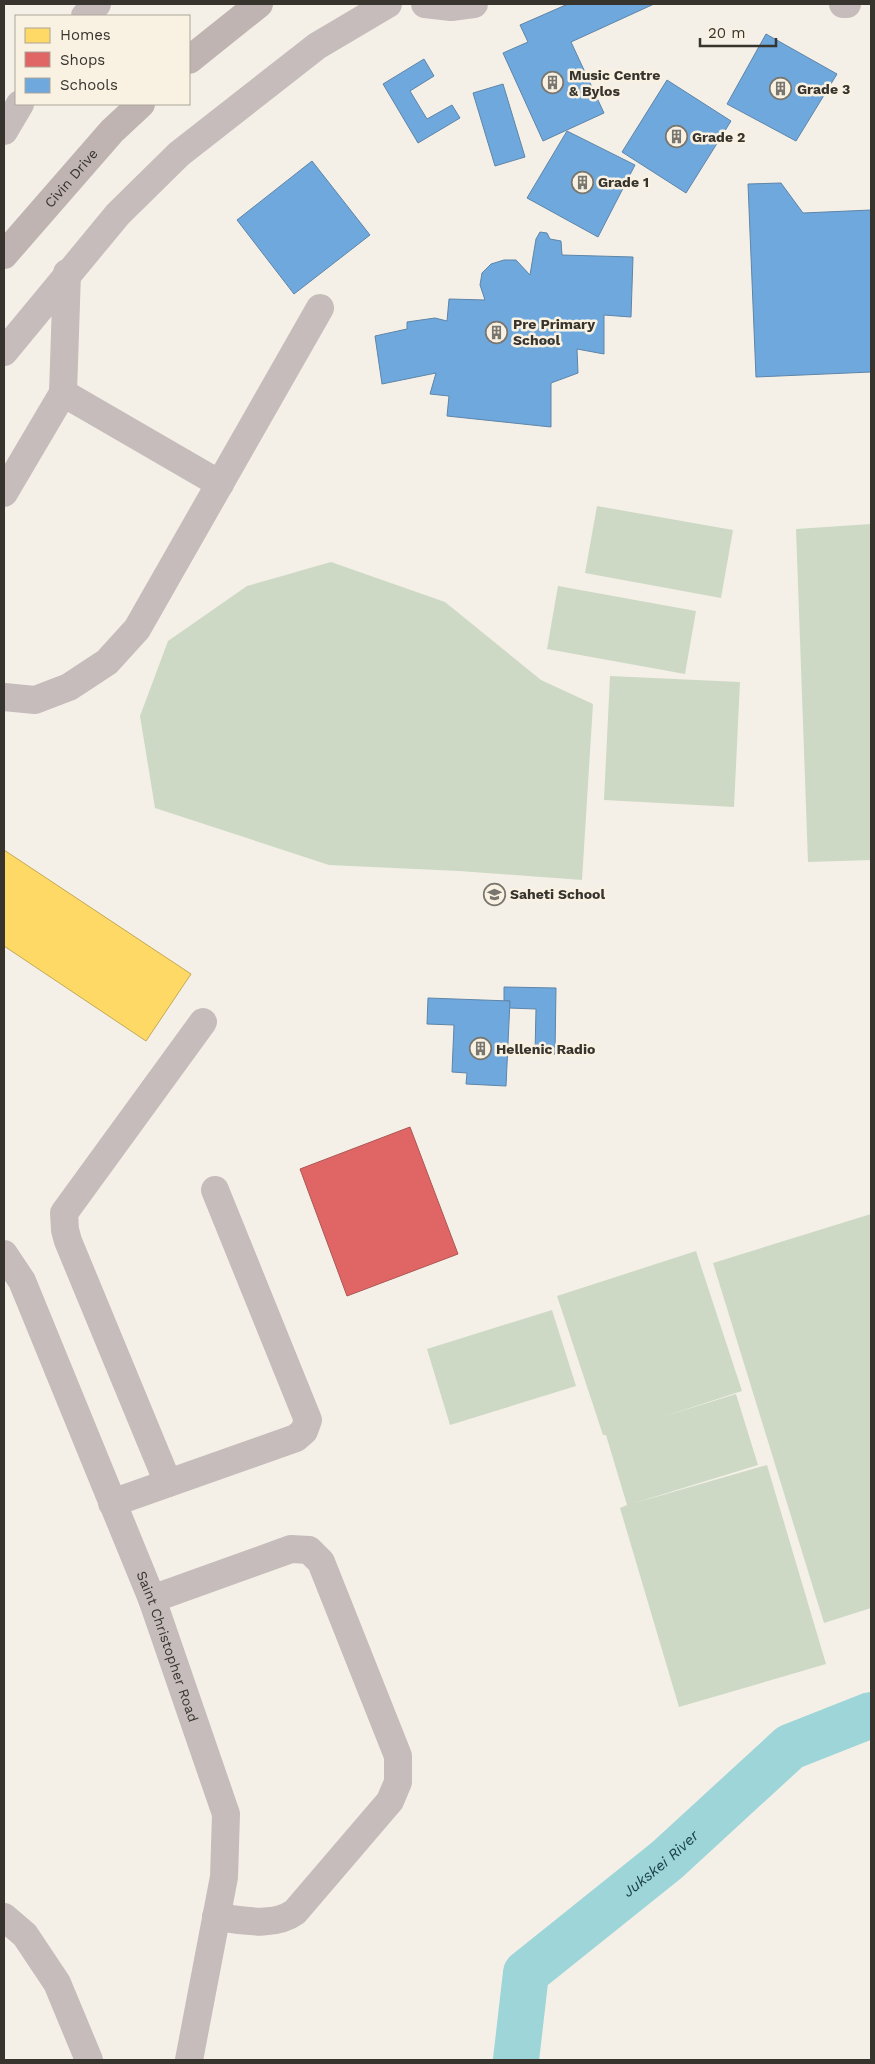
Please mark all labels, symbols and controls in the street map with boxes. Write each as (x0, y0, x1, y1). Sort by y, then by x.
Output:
legend (15, 15, 190, 105)
scale bar (700, 15, 776, 47)
text: 20 m (708, 24, 746, 42)
text: Homes (60, 26, 111, 44)
text: Shops (60, 51, 105, 69)
place label: Music Centre & Bylos (569, 67, 660, 99)
building icon: Music Centre & Bylos (541, 71, 565, 95)
text: Schools (60, 76, 118, 94)
building icon: Grade 3 (769, 77, 793, 101)
place label: Grade 3 (797, 81, 850, 97)
building icon: Grade 2 (664, 125, 688, 149)
place label: Grade 2 (692, 129, 745, 145)
street label: Civin Drive (41, 145, 101, 211)
building icon: Grade 1 (570, 170, 594, 194)
place label: Grade 1 (598, 174, 649, 190)
place label: Pre Primary School (513, 316, 595, 348)
building icon: Pre Primary School (485, 320, 509, 344)
school or university icon: Saheti School (482, 882, 506, 906)
place label: Saheti School (510, 886, 605, 902)
building icon: Hellenic Radio (468, 1037, 492, 1061)
place label: Hellenic Radio (496, 1041, 595, 1057)
street label: Saint Christopher Road (133, 1569, 202, 1724)
water label: Jukskei River (619, 1826, 703, 1901)

